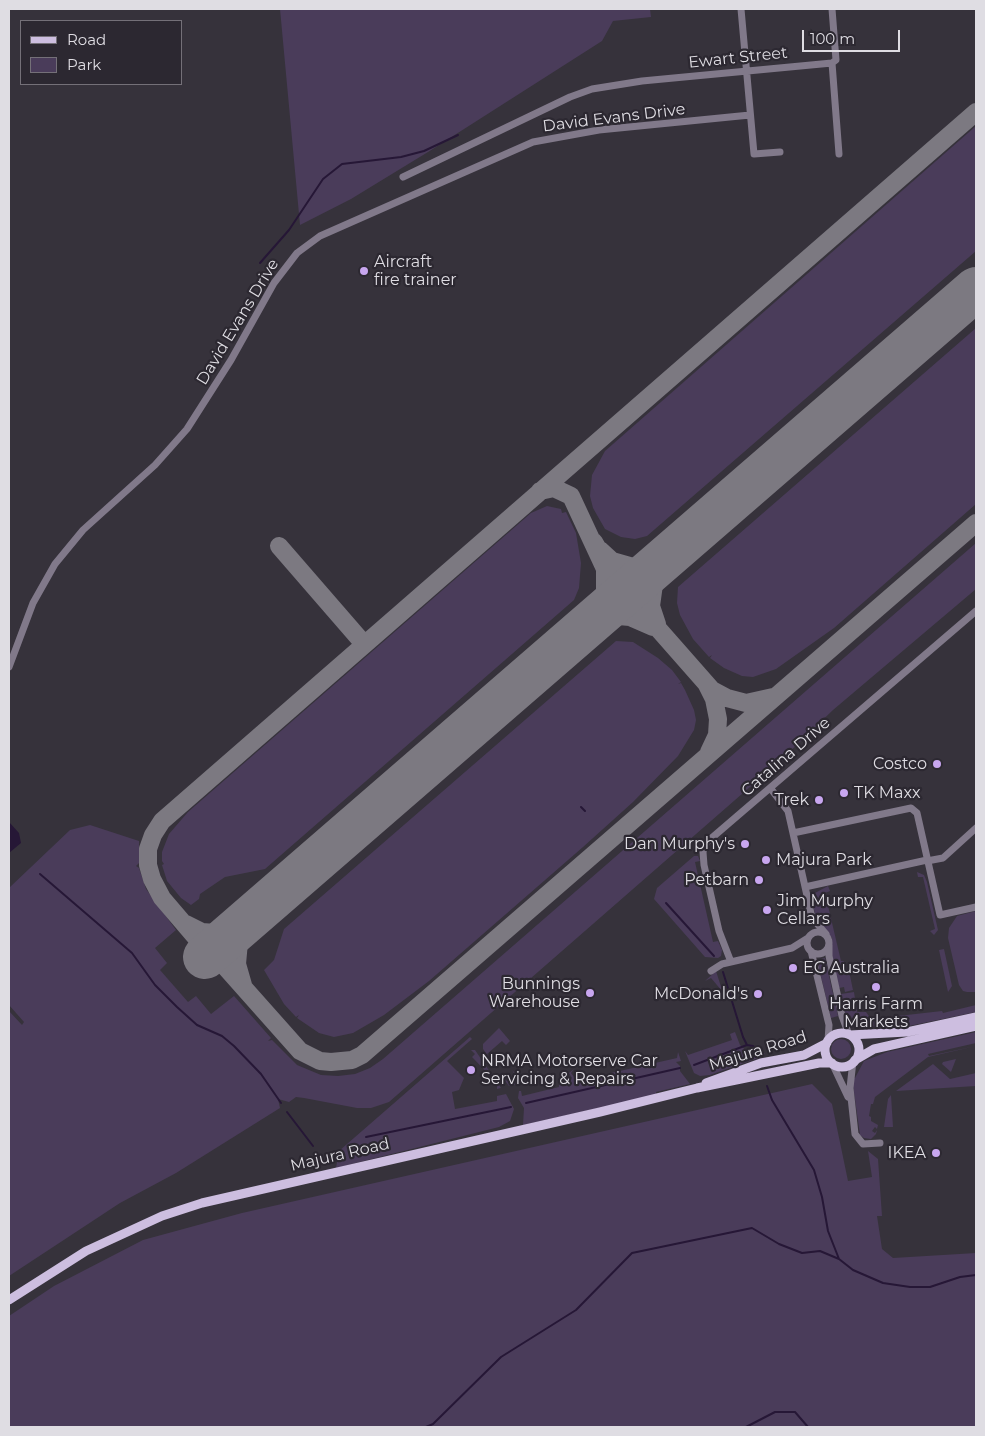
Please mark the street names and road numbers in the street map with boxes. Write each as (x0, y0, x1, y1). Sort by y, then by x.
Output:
street label: Ewart Street (688, 43, 788, 73)
street label: David Evans Drive (542, 100, 686, 136)
street label: David Evans Drive (193, 256, 283, 388)
street label: Catalina Drive (738, 713, 834, 801)
street label: Majura Road (707, 1027, 809, 1075)
street label: Majura Road (289, 1134, 391, 1176)

